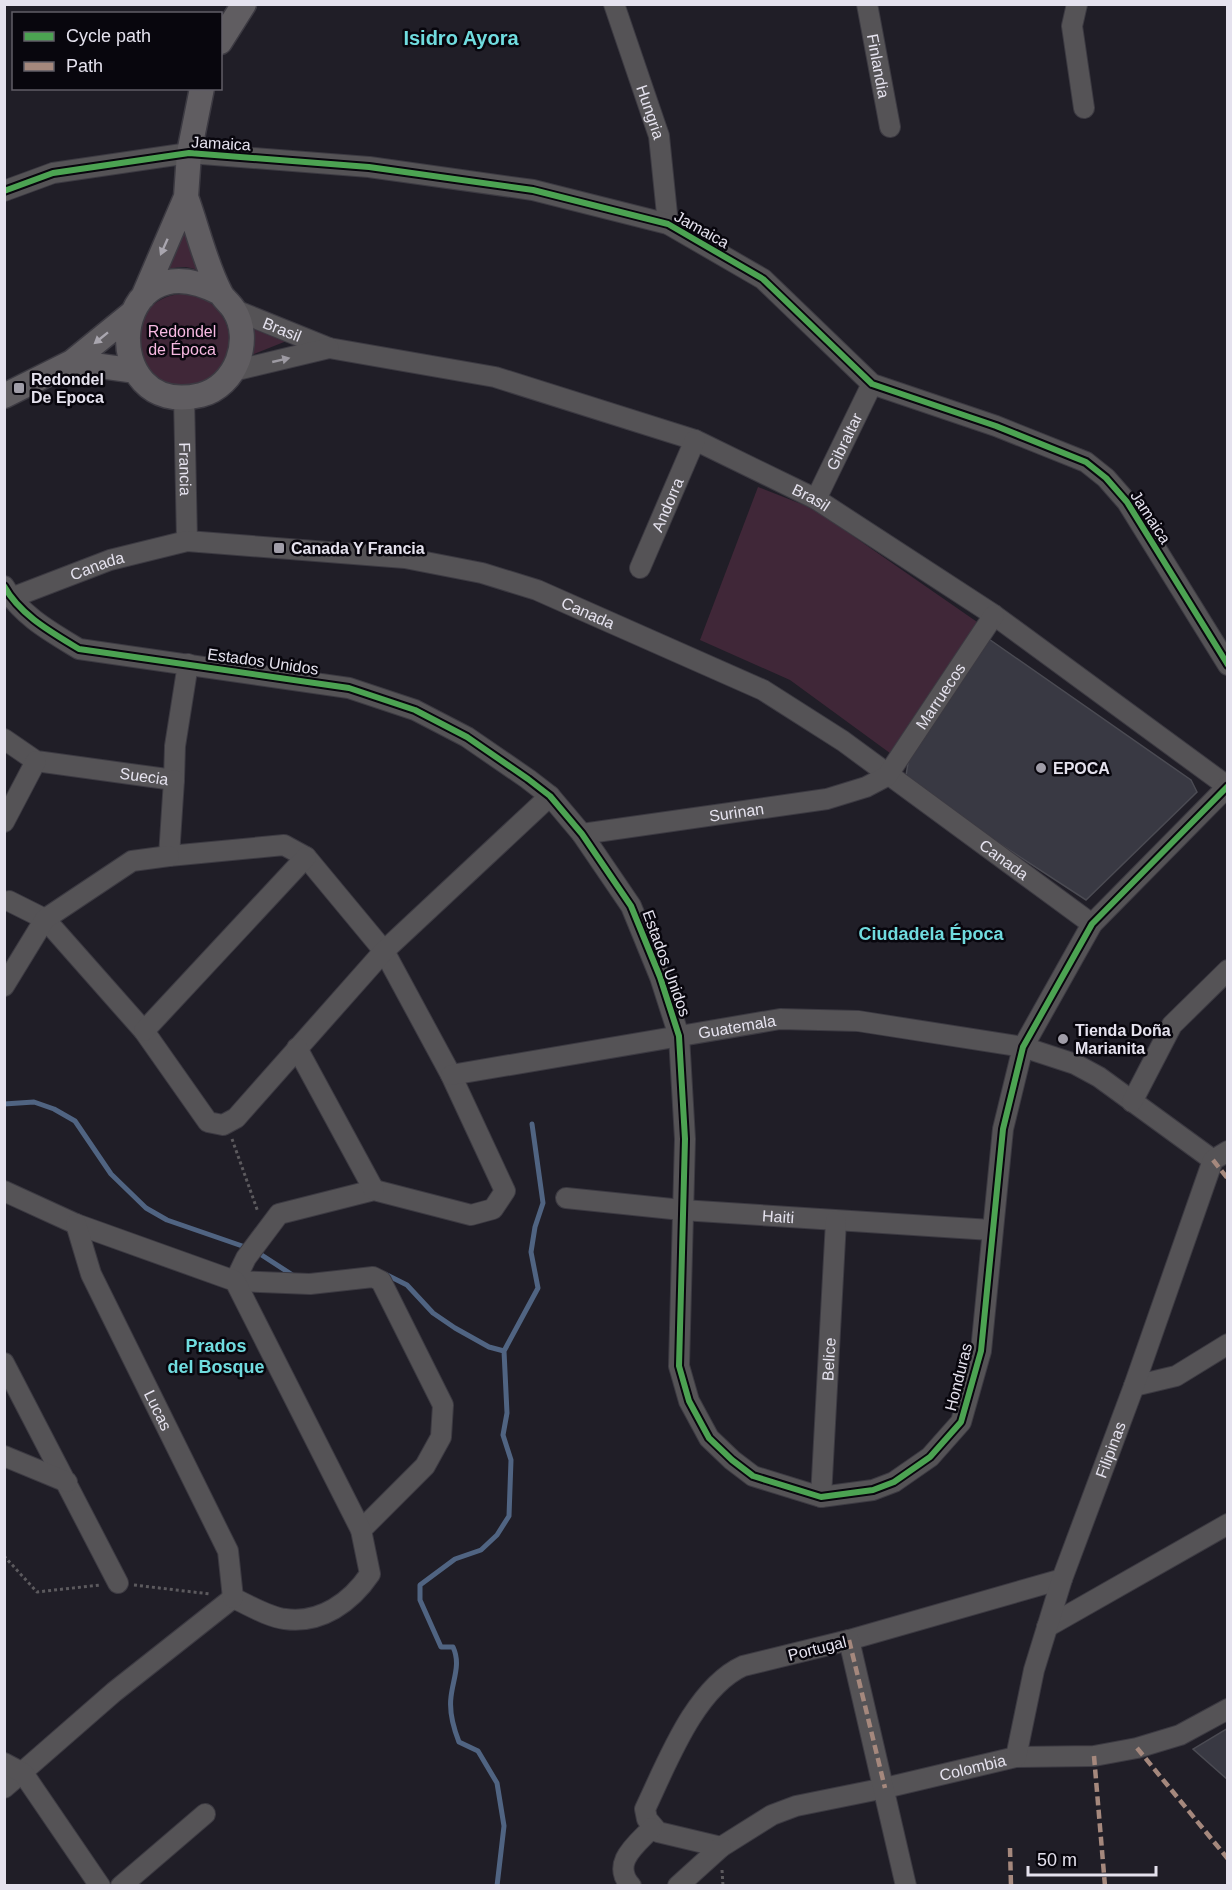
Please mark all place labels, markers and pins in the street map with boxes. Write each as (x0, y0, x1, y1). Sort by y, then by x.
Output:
place label: Redondel De Epoca (31, 371, 104, 406)
marker: Redondel De Epoca (12, 381, 26, 395)
place label: Canada Y Francia (291, 540, 425, 557)
marker: Canada Y Francia (272, 541, 286, 555)
place label: EPOCA (1053, 760, 1110, 777)
marker: EPOCA (1034, 761, 1048, 775)
place label: Tienda Doña Marianita (1075, 1022, 1171, 1057)
marker: Tienda Doña Marianita (1056, 1032, 1070, 1046)

